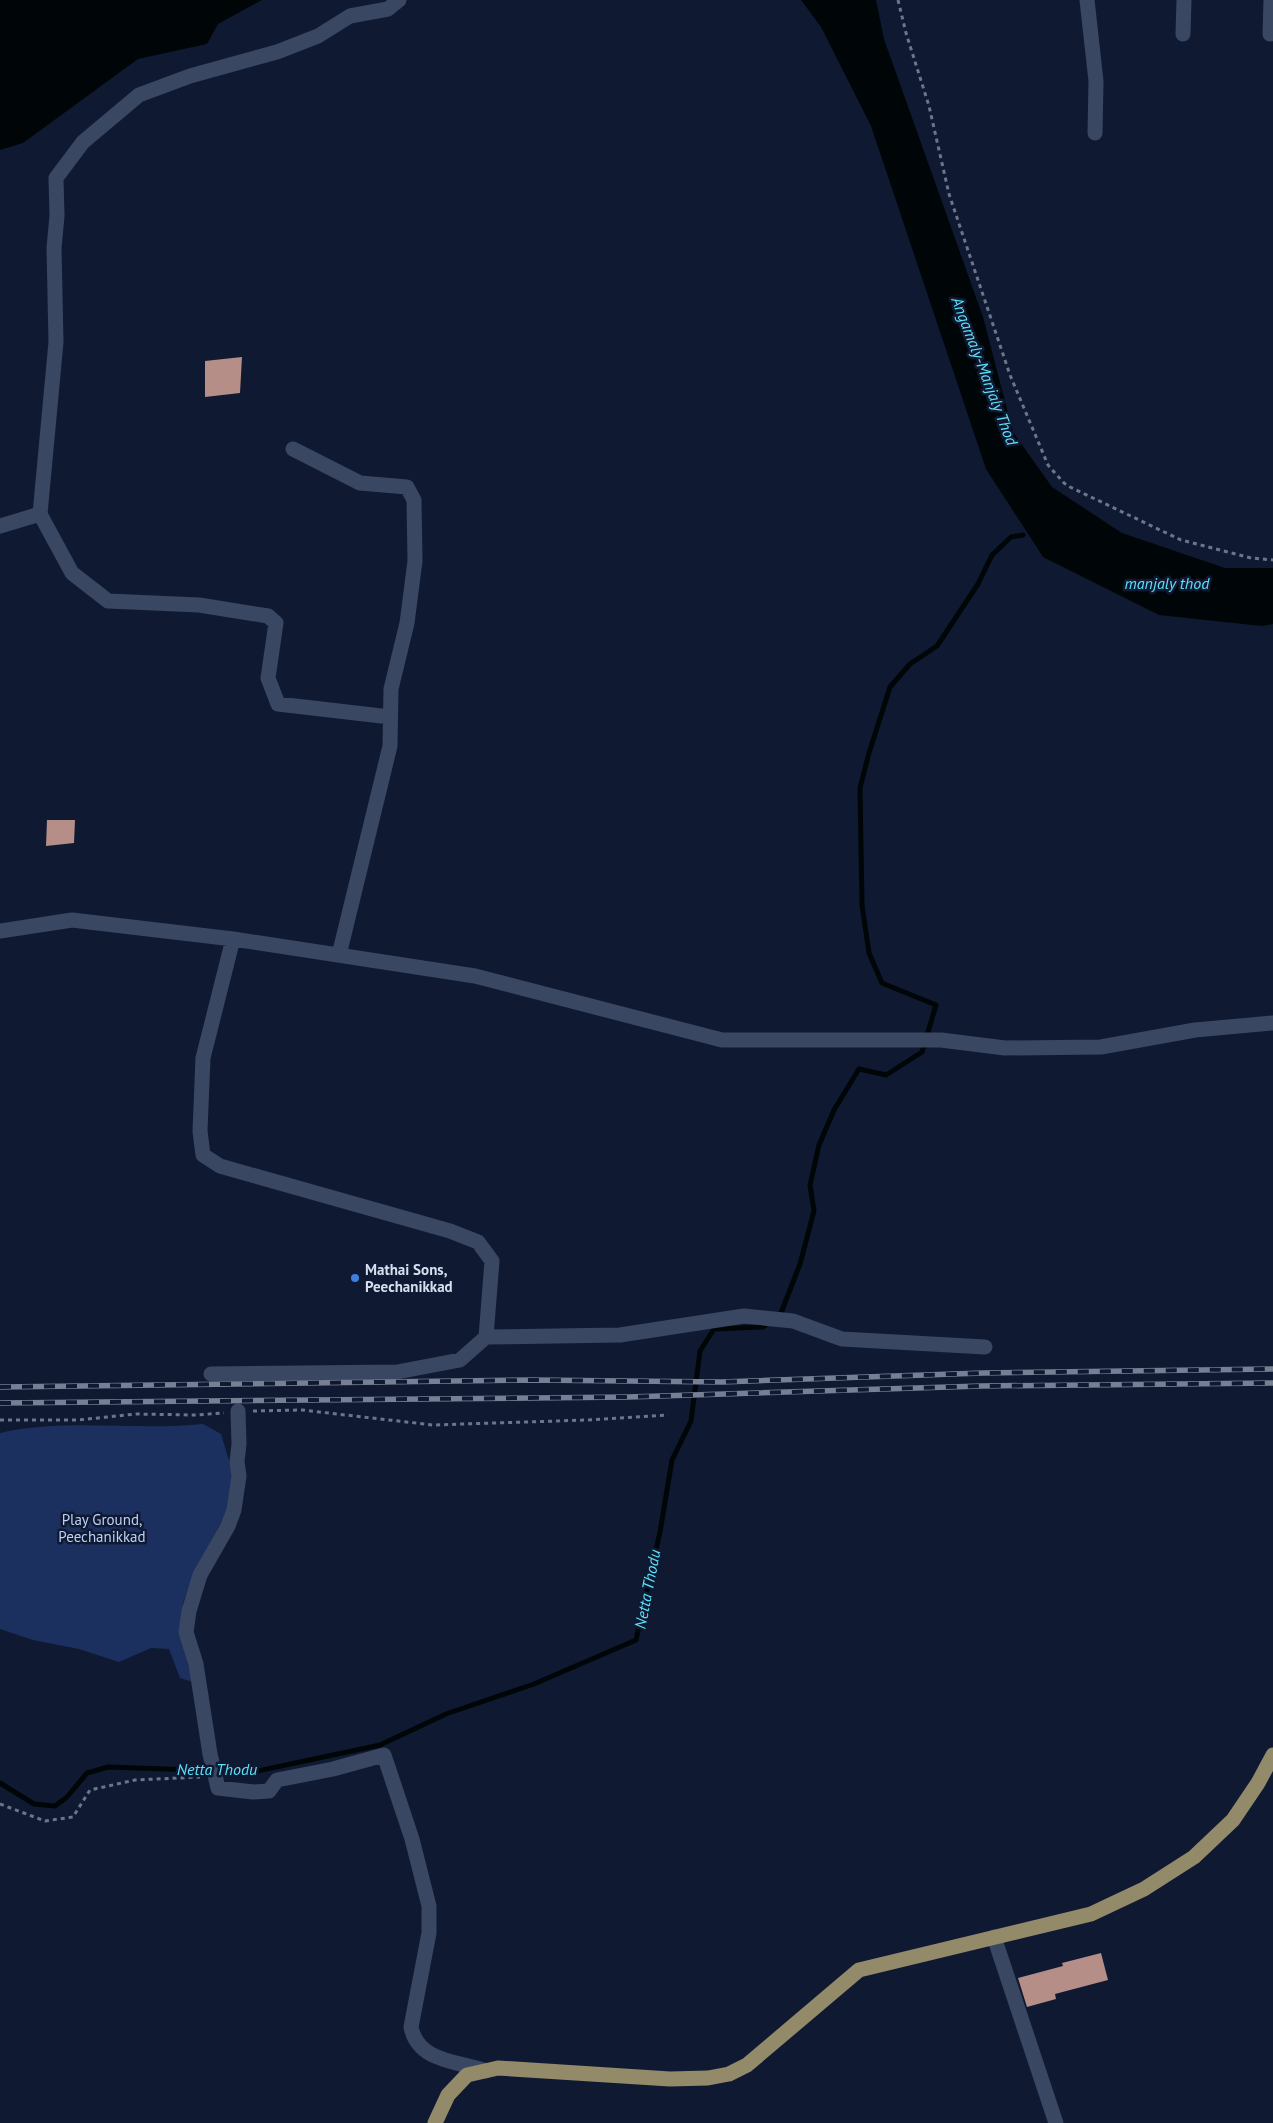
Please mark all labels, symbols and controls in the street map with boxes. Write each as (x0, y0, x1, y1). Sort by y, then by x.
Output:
water label: Angamaly-Manjaly Thod (947, 293, 1023, 449)
water label: manjaly thod (1125, 573, 1210, 593)
place label: Mathai Sons, Peechanikkad (365, 1260, 453, 1296)
marker: Mathai Sons, Peechanikkad (349, 1272, 361, 1284)
park label: Play Ground, Peechanikkad (58, 1510, 146, 1546)
water label: Netta Thodu (630, 1548, 664, 1630)
water label: Netta Thodu (177, 1759, 257, 1779)

